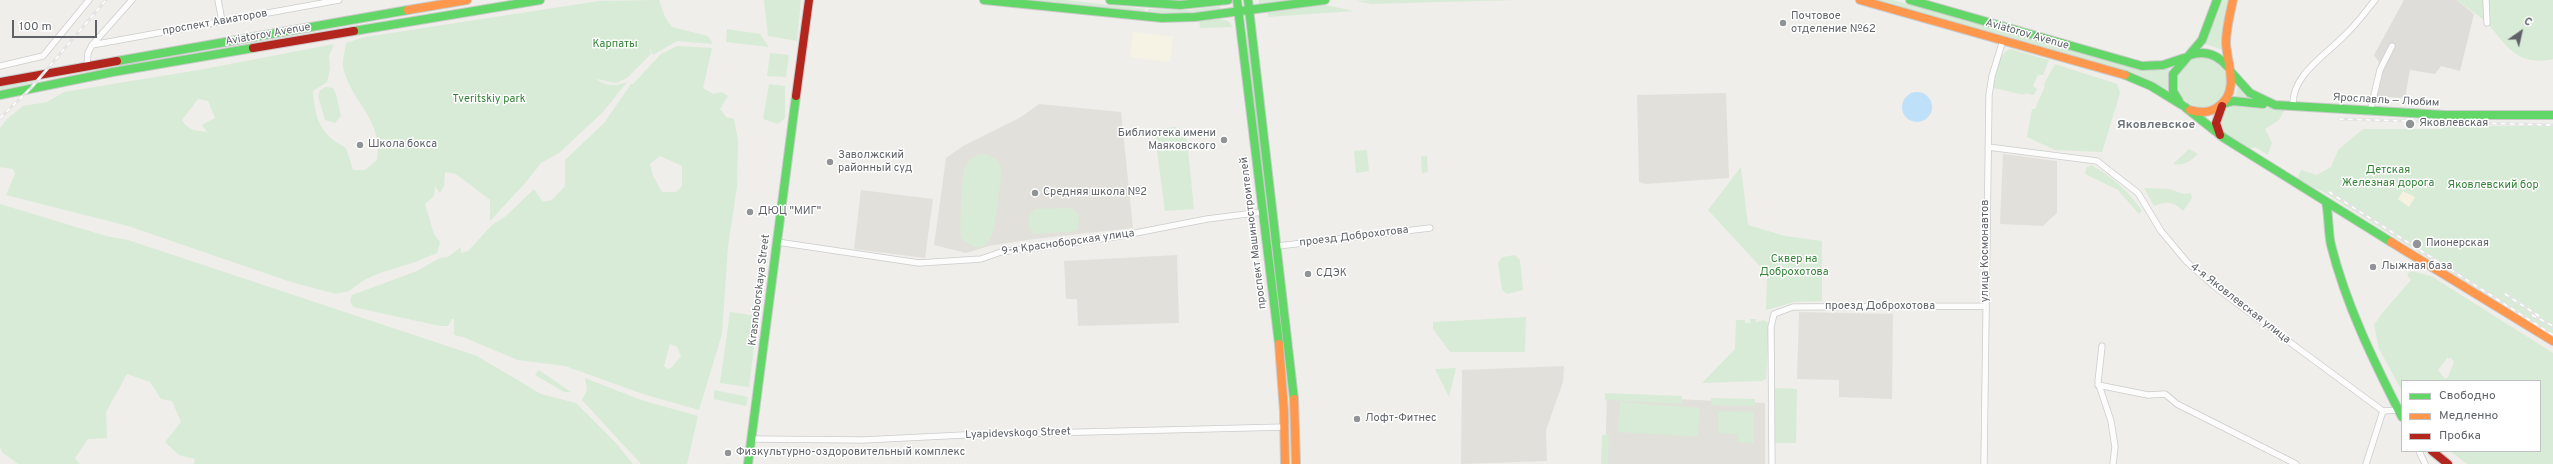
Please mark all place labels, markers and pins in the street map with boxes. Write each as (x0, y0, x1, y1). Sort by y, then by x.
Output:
place label: Почтовое отделение №62 (1791, 10, 1876, 36)
marker: Почтовое отделение №62 (1778, 18, 1788, 28)
place label: Яковлевская (2419, 117, 2488, 131)
marker: Яковлевская (2404, 118, 2416, 130)
place label: Библиотека имени Маяковского (1118, 127, 1216, 153)
marker: Библиотека имени Маяковского (1219, 135, 1229, 145)
place label: Школа бокса (368, 138, 437, 152)
marker: Школа бокса (355, 140, 365, 150)
place label: Заволжский районный суд (838, 149, 912, 175)
marker: Заволжский районный суд (825, 157, 835, 167)
place label: Средняя школа №2 (1043, 186, 1147, 200)
marker: Средняя школа №2 (1030, 188, 1040, 198)
place label: ДЮЦ "МИГ" (758, 205, 821, 219)
marker: ДЮЦ "МИГ" (745, 207, 755, 217)
place label: Пионерская (2426, 237, 2489, 251)
marker: Пионерская (2411, 238, 2423, 250)
place label: Лыжная база (2381, 260, 2452, 274)
marker: Лыжная база (2368, 262, 2378, 272)
place label: СДЭК (1316, 267, 1347, 281)
marker: СДЭК (1303, 269, 1313, 279)
place label: Лофт-Фитнес (1365, 412, 1436, 426)
marker: Лофт-Фитнес (1352, 414, 1362, 424)
place label: Физкультурно-оздоровительный комплекс (736, 446, 965, 460)
marker: Физкультурно-оздоровительный комплекс (723, 448, 733, 458)

